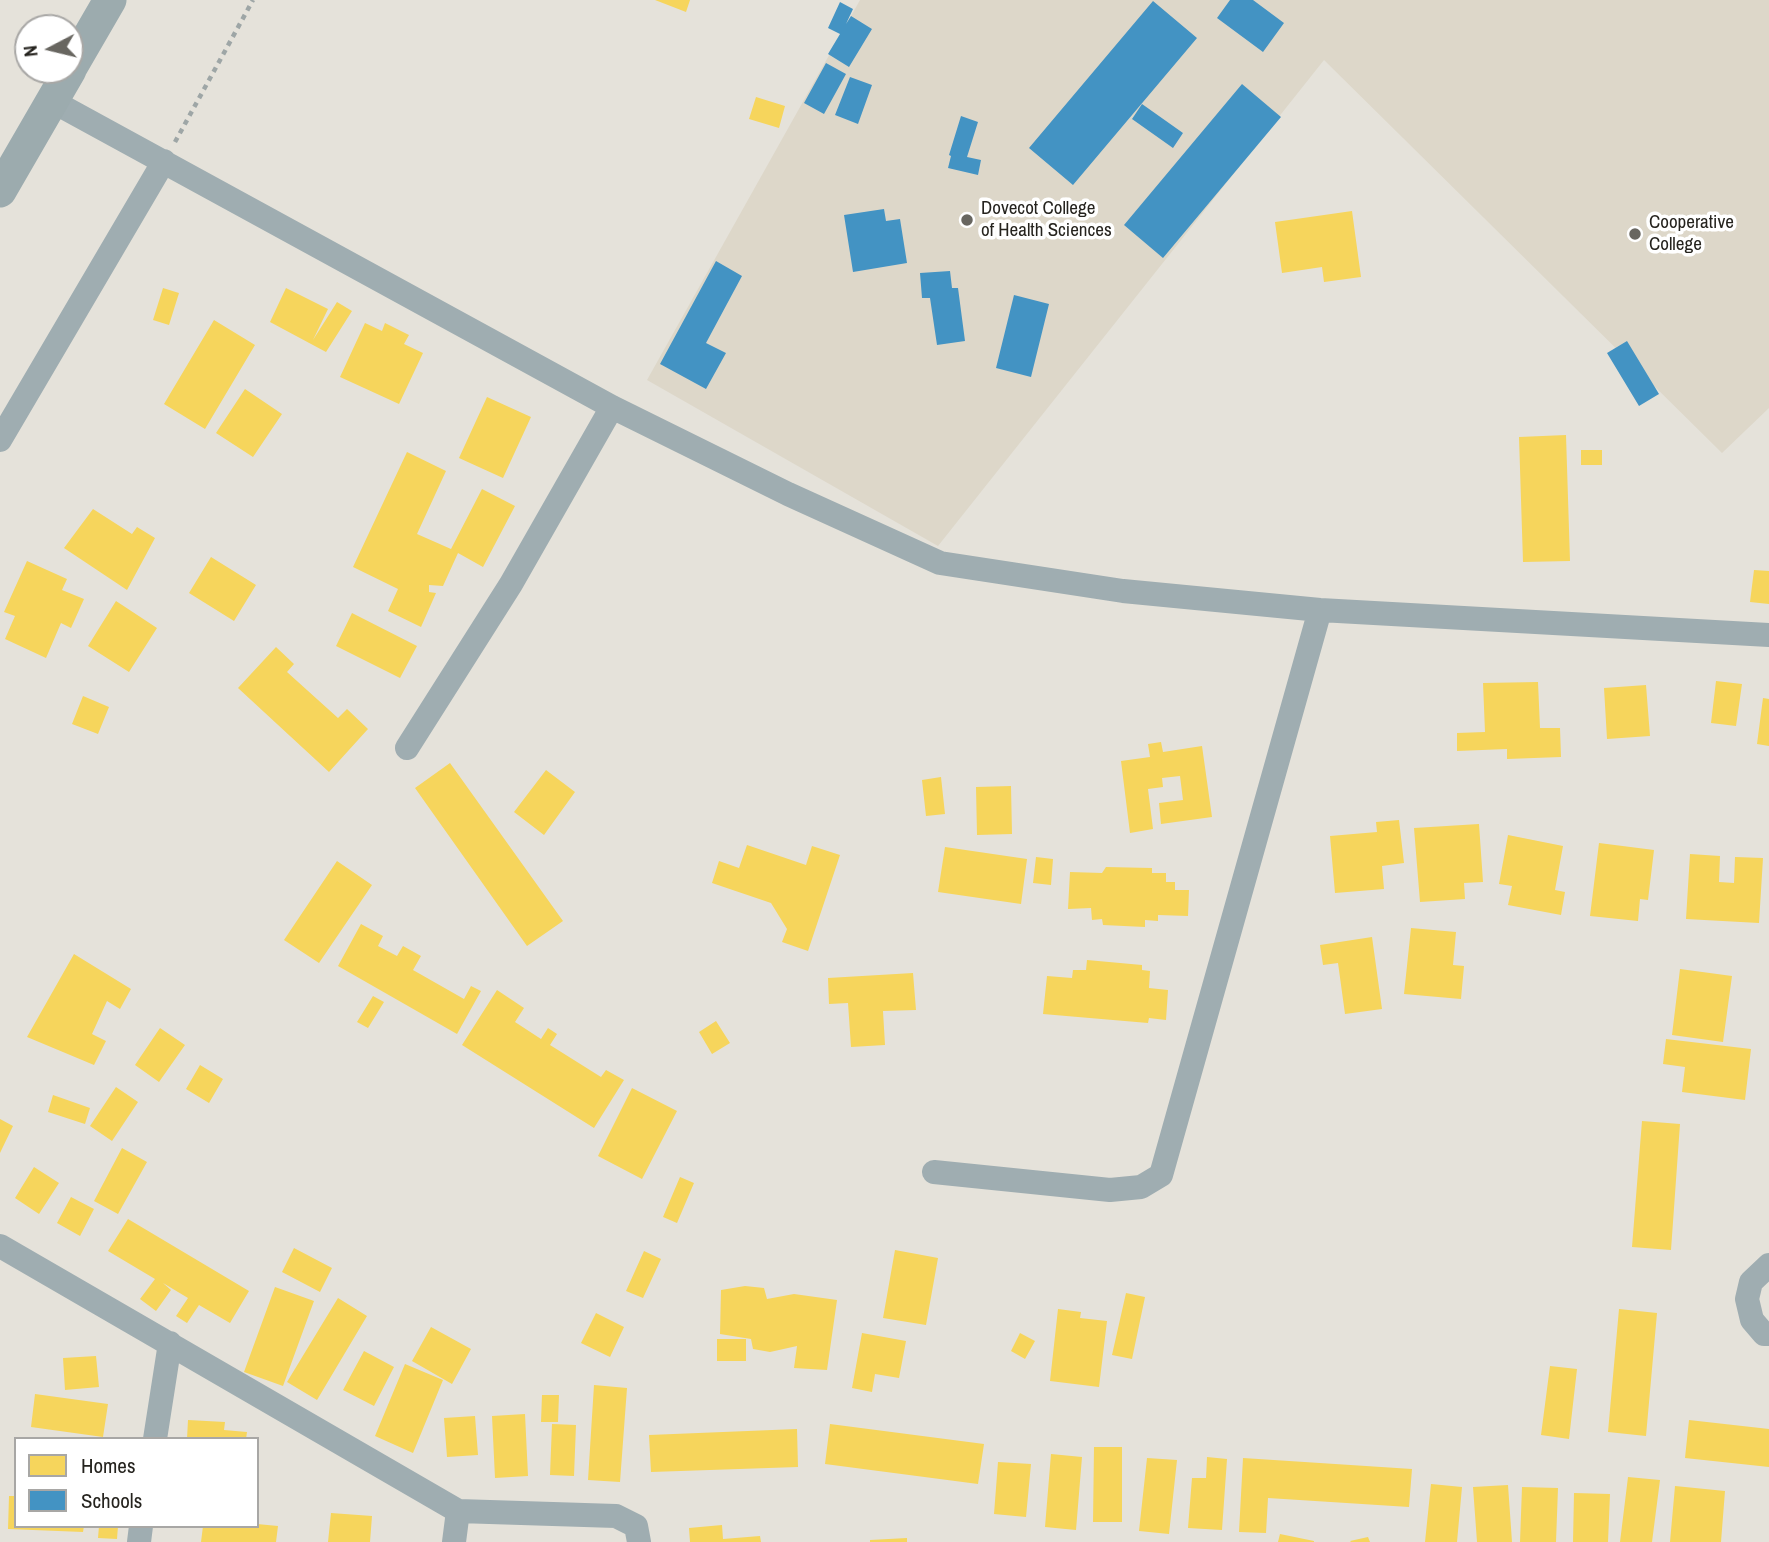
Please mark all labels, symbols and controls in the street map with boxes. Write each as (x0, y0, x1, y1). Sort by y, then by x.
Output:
north arrow (14, 14, 84, 84)
text: N (17, 44, 44, 58)
place label: Dovecot College of Health Sciences (981, 198, 1112, 242)
marker: Dovecot College of Health Sciences (959, 212, 975, 228)
place label: Cooperative College (1649, 212, 1734, 256)
marker: Cooperative College (1627, 226, 1643, 242)
legend (14, 1437, 259, 1528)
text: Homes (81, 1451, 136, 1480)
text: Schools (81, 1486, 142, 1515)

